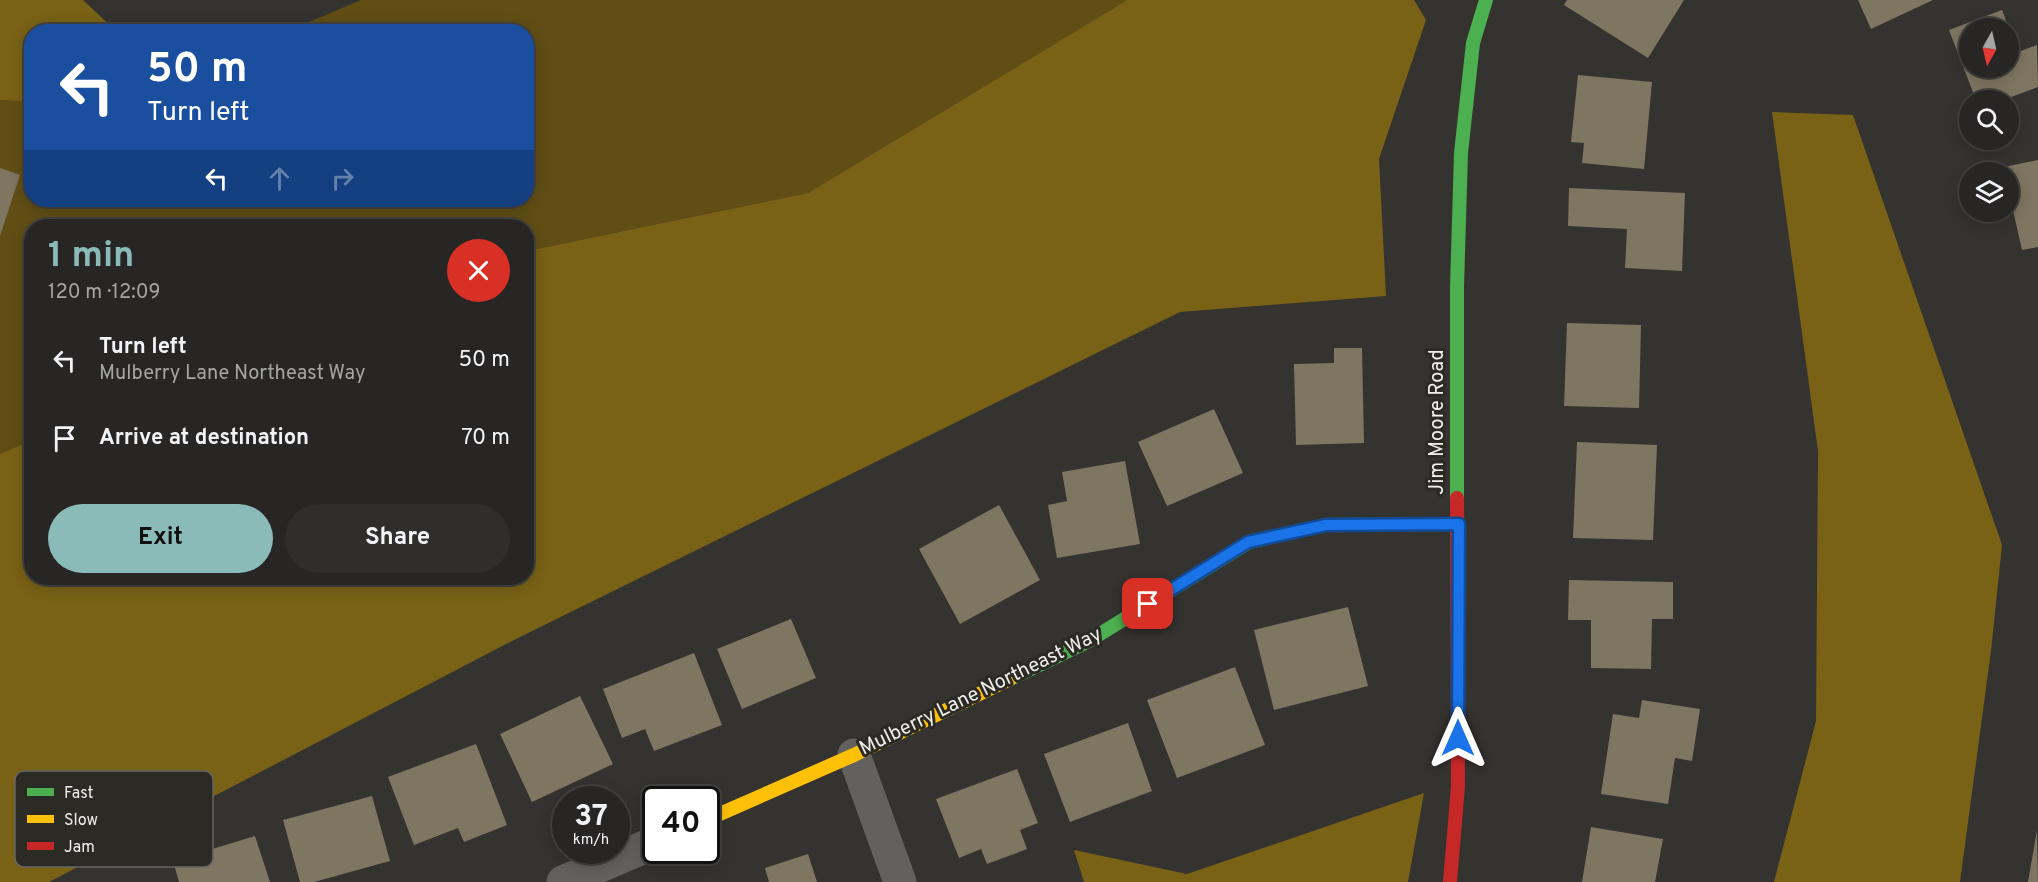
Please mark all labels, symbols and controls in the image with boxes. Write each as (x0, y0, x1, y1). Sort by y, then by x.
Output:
north arrow (1959, 18, 2019, 78)
map controls (1959, 18, 2019, 222)
text: 50 m (147, 44, 248, 97)
icon: left (48, 48, 126, 126)
button: search (1959, 90, 2019, 150)
text: Turn left (147, 96, 249, 130)
icon: left (200, 162, 233, 195)
icon: ahead (263, 162, 296, 195)
icon: right (326, 162, 359, 195)
button: layers (1959, 162, 2019, 222)
text: 1 min (48, 234, 134, 280)
button: close (447, 239, 510, 302)
text: 120 m · 12:09 (48, 280, 161, 306)
text: Turn left (99, 334, 187, 361)
icon: left (48, 344, 81, 377)
text: 50 m (458, 347, 510, 374)
street label: Jim Moore Road (1425, 349, 1451, 495)
text: Mulberry Lane Northeast Way (99, 361, 366, 387)
icon: arrive (48, 422, 81, 455)
text: Arrive at destination (99, 425, 309, 452)
text: 70 m (461, 425, 510, 452)
button: Exit (48, 504, 273, 573)
button: Share (285, 504, 510, 573)
pin (1122, 578, 1173, 629)
icon: arrive (1131, 587, 1164, 620)
street label: Mulberry Lane Northeast Way (855, 622, 1107, 762)
position arrow (1426, 706, 1490, 770)
legend (15, 771, 213, 867)
text: Fast (64, 784, 94, 804)
speed limit sign: 40 (642, 786, 720, 864)
text: 37 (574, 799, 608, 836)
text: Slow (64, 811, 98, 831)
text: km/h (573, 831, 609, 850)
text: Jam (64, 838, 95, 858)

